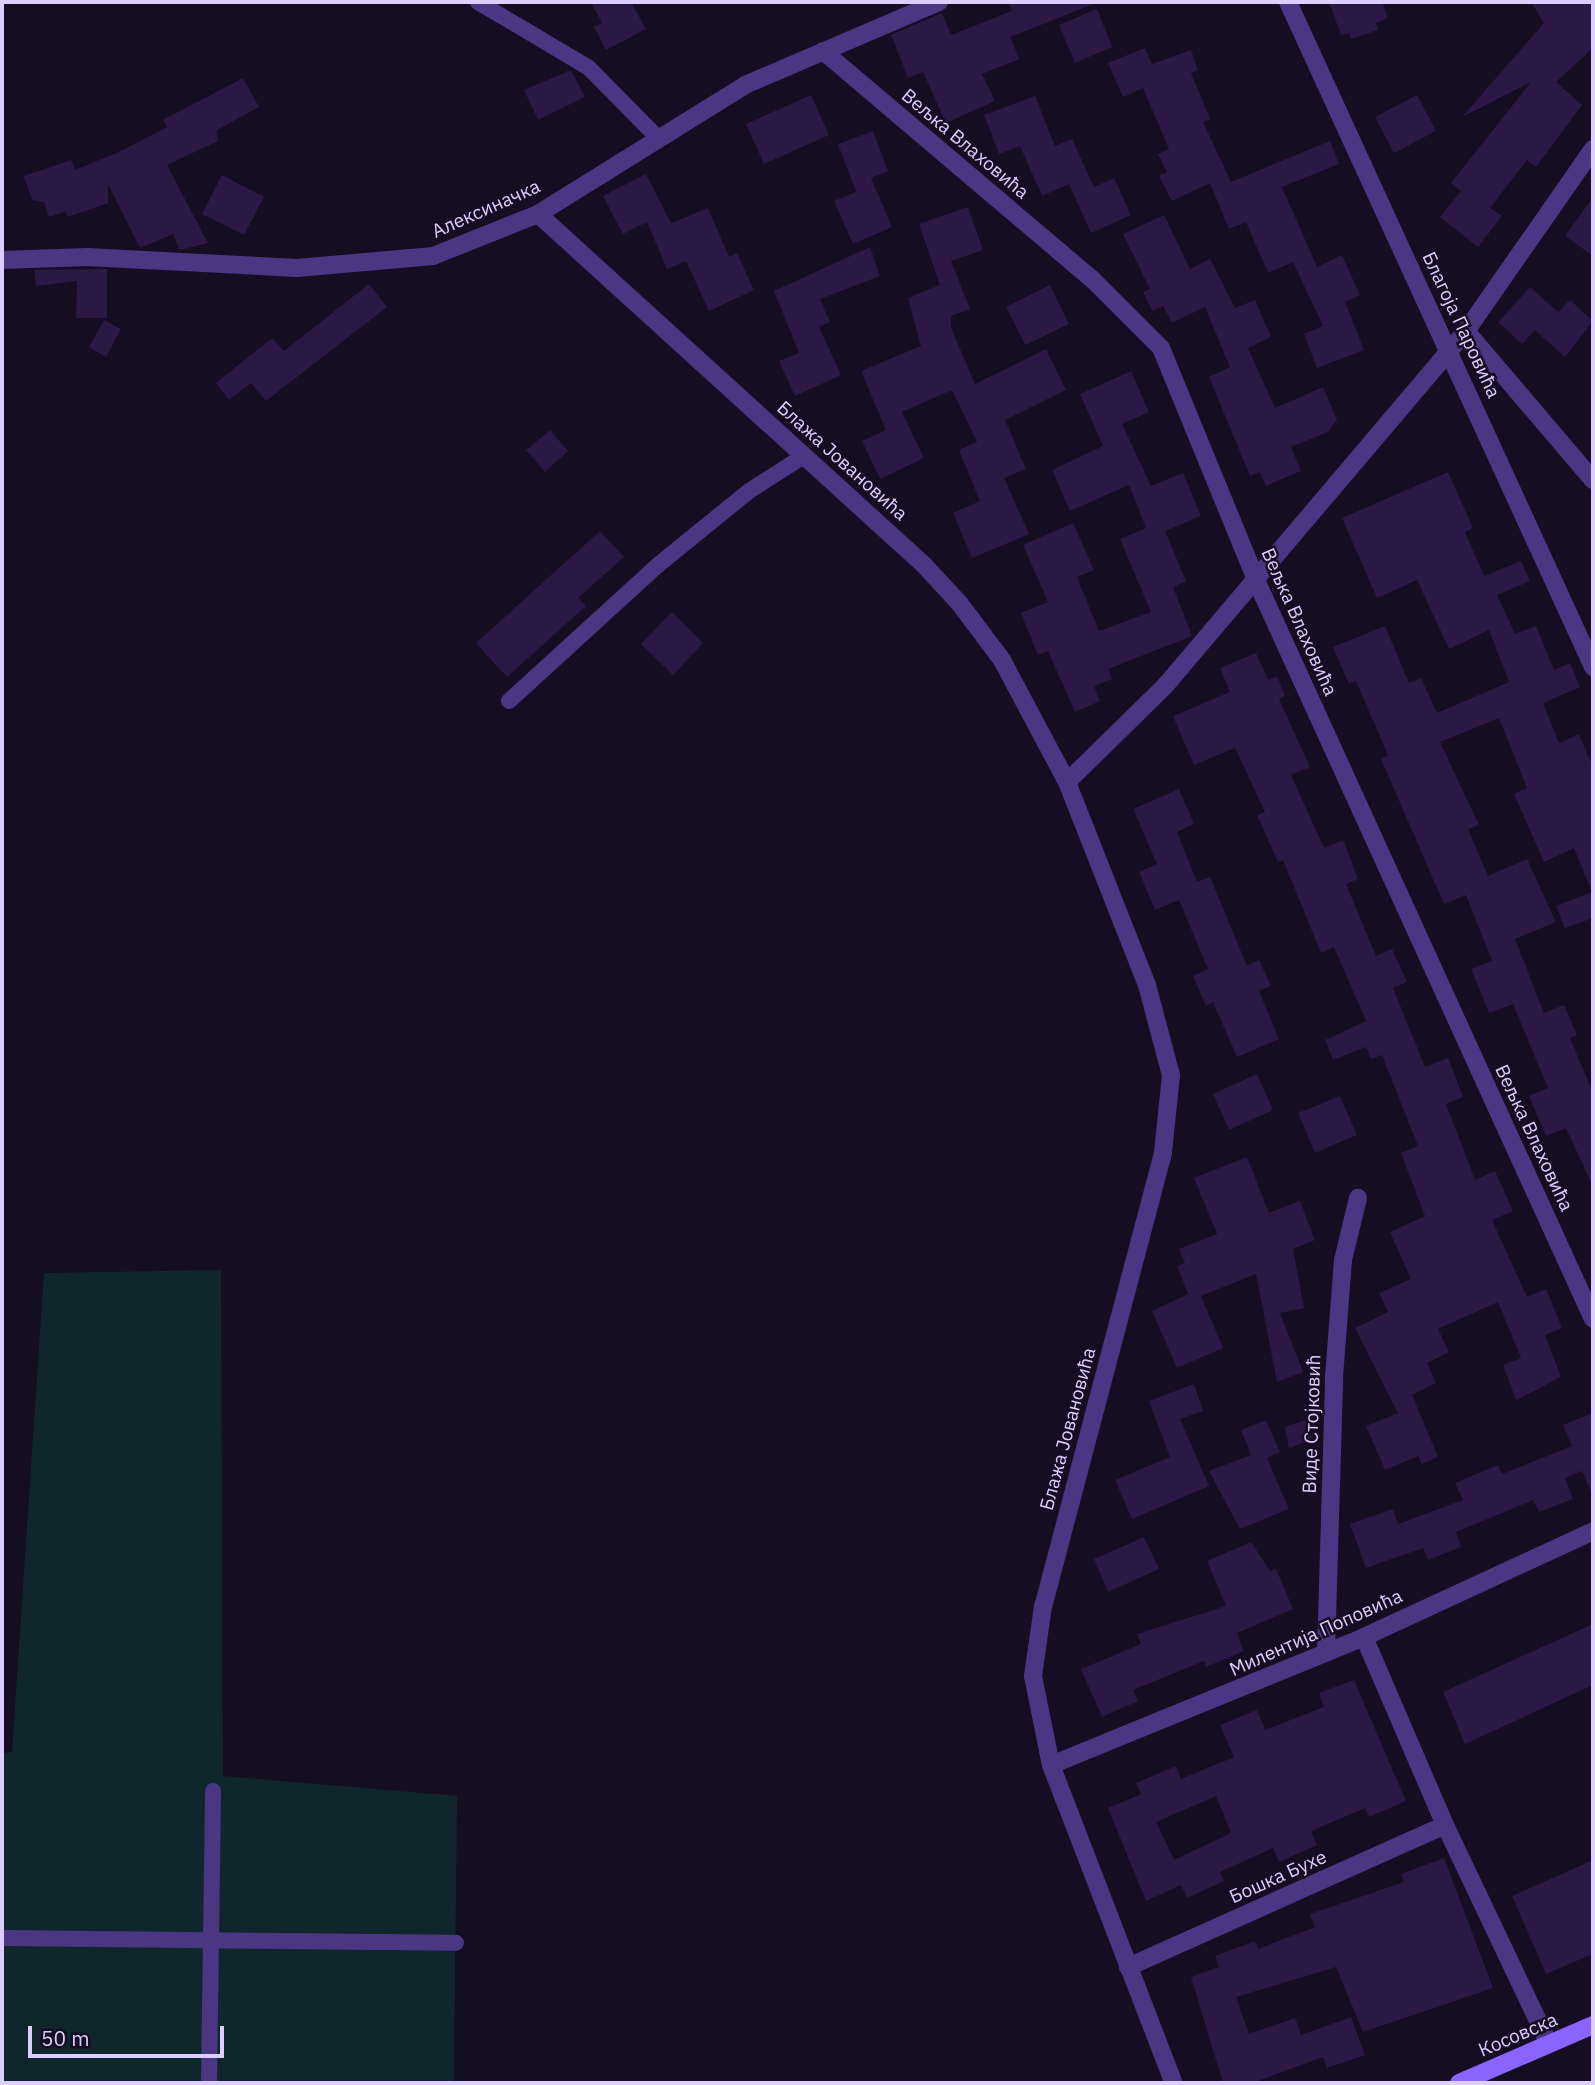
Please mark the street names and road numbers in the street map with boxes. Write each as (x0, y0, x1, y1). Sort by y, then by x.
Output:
street label: Вељка Влаховића (897, 84, 1033, 204)
street label: Алексиначка (428, 175, 544, 243)
street label: Благоја Паровића (1417, 248, 1505, 402)
street label: Блажа Јовановића (772, 396, 912, 526)
street label: Вељка Влаховића (1256, 545, 1342, 699)
street label: Вељка Влаховића (1490, 1061, 1578, 1215)
street label: Блажа Јовановића (1035, 1345, 1101, 1513)
street label: Виде Стојковић (1298, 1354, 1326, 1494)
street label: Милентија Поповића (1226, 1585, 1406, 1681)
street label: Бошка Бухе (1226, 1845, 1330, 1909)
street label: Косовска (1475, 2008, 1561, 2062)

